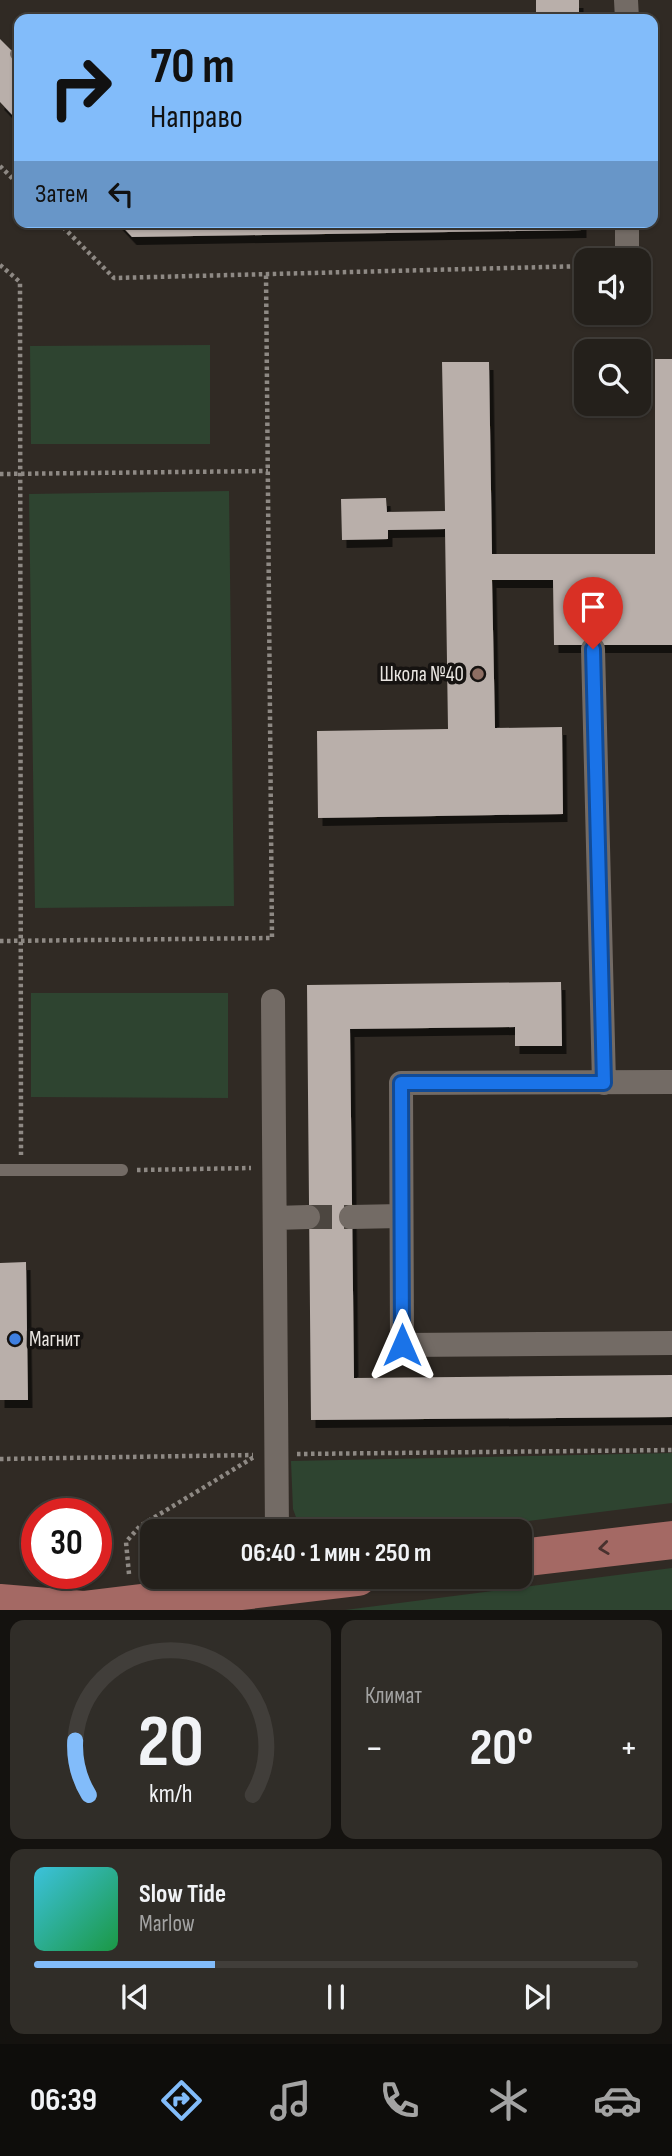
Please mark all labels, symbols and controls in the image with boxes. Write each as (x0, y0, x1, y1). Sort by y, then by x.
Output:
text: 70 m (150, 38, 235, 97)
icon: right (35, 42, 126, 133)
text: Направо (150, 98, 243, 137)
icon: left (102, 175, 140, 213)
text: Затем (35, 179, 88, 210)
map controls (574, 248, 651, 416)
button: sound (574, 248, 651, 325)
button: search (574, 339, 651, 416)
pin (563, 577, 623, 649)
icon: arrive (574, 588, 612, 626)
place label: Школа №40 (379, 662, 464, 687)
marker: Школа №40 (470, 666, 486, 682)
position arrow (365, 1308, 439, 1382)
place label: Магнит (29, 1327, 80, 1352)
marker: Магнит (7, 1331, 23, 1347)
speed limit sign: 30 (21, 1498, 112, 1589)
text: 06:40 · 1 мин · 250 m (241, 1538, 431, 1569)
one-way arrow (598, 1540, 609, 1555)
text: Климат (365, 1682, 422, 1710)
text: 20 (137, 1700, 204, 1788)
text: 20° (470, 1717, 533, 1780)
text: − (365, 1726, 384, 1771)
text: + (619, 1726, 638, 1771)
text: km/h (149, 1779, 192, 1810)
text: Slow Tide (139, 1879, 226, 1910)
text: Marlow (139, 1910, 195, 1938)
icon: previous (116, 1978, 154, 2016)
icon: pause (317, 1978, 355, 2016)
icon: next (518, 1978, 556, 2016)
icon: directions (157, 2076, 206, 2125)
icon: music (266, 2076, 315, 2125)
icon: phone (375, 2076, 424, 2125)
icon: climate (484, 2076, 533, 2125)
icon: car (593, 2076, 642, 2125)
text: 06:39 (30, 2081, 97, 2120)

